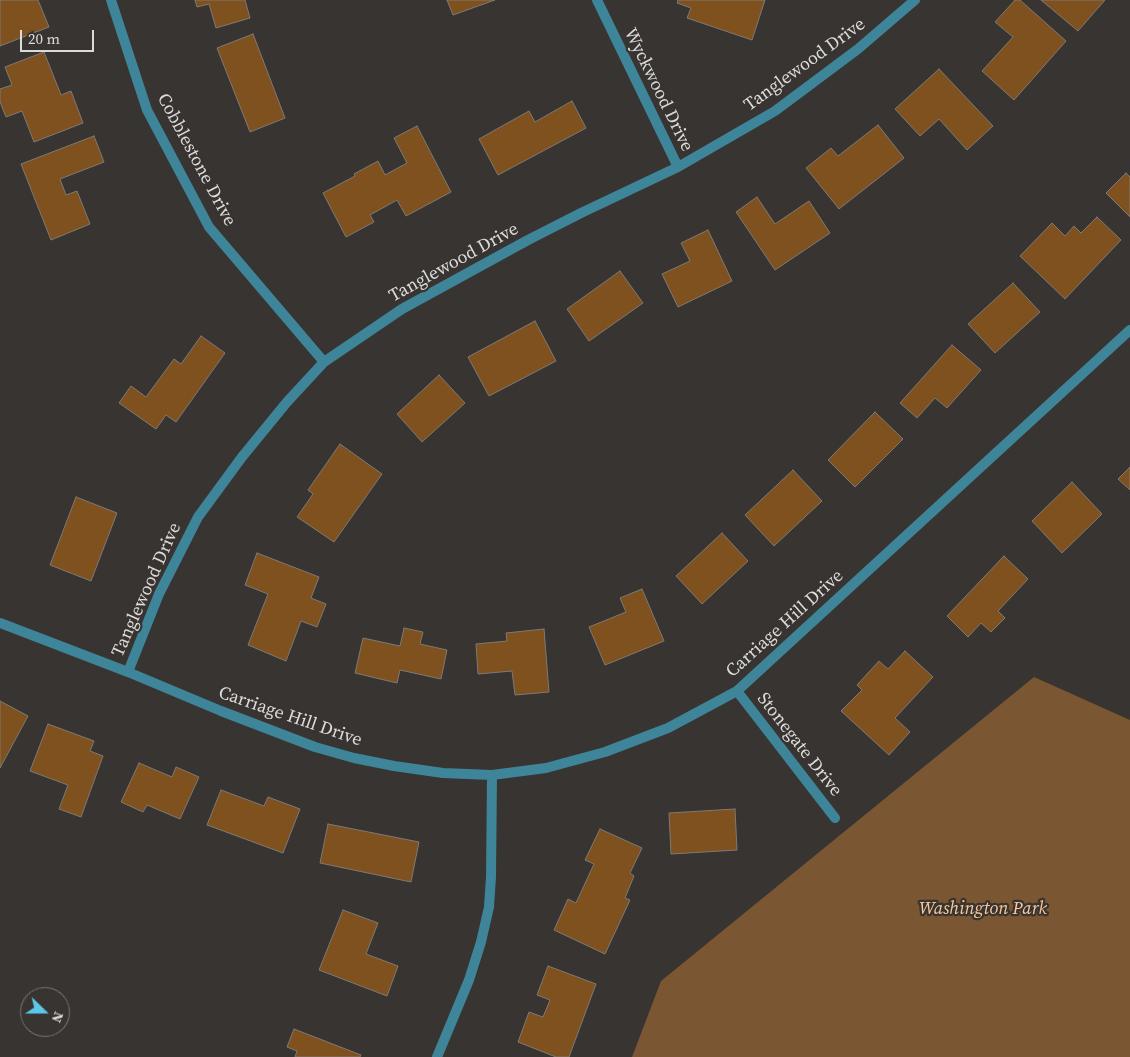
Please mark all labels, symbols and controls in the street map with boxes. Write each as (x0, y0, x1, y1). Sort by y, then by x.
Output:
street label: Tanglewood Drive (740, 14, 870, 116)
scale bar (22, 20, 96, 52)
street label: Wyckwood Drive (619, 25, 697, 155)
text: 20 m (28, 28, 60, 49)
street label: Cobblestone Drive (152, 90, 240, 230)
street label: Tanglewood Drive (386, 219, 522, 307)
street label: Tanglewood Drive (108, 520, 186, 660)
street label: Carriage Hill Drive (722, 566, 848, 682)
street label: Carriage Hill Drive (215, 682, 365, 752)
street label: Stonegate Drive (752, 689, 846, 801)
park label: Washington Park (919, 898, 1047, 920)
north arrow (20, 987, 70, 1037)
text: N (47, 1009, 69, 1026)

